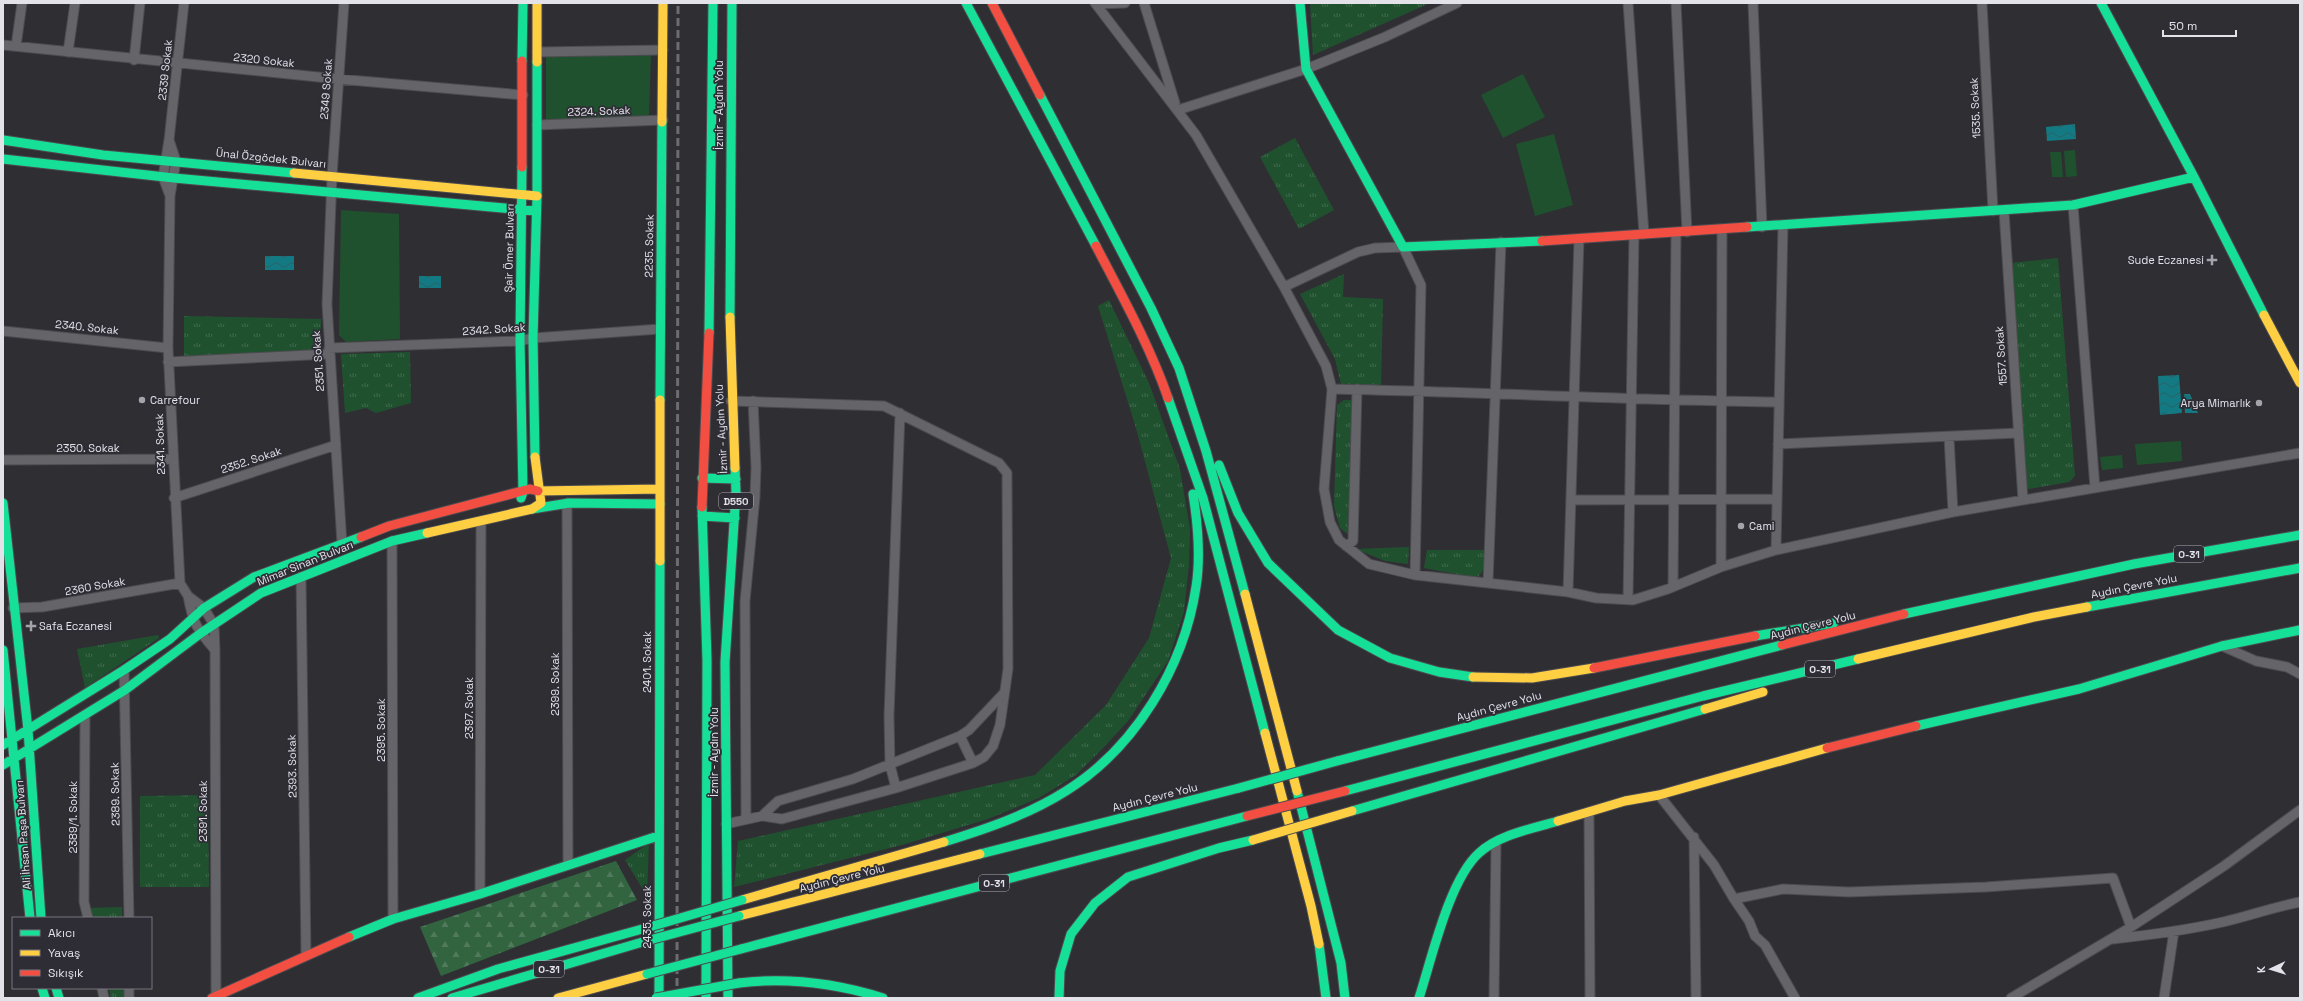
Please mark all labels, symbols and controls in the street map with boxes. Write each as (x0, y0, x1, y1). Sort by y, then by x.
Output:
scale bar (2163, 12, 2236, 38)
text: 50 m (2169, 18, 2197, 34)
street label: 2339 Sokak (155, 39, 175, 101)
street label: 2320 Sokak (233, 50, 295, 70)
street label: 2349 Sokak (317, 58, 335, 120)
street label: İzmir - Aydın Yolu (712, 60, 726, 150)
street label: 1535. Sokak (1966, 77, 1984, 139)
street label: 2324. Sokak (567, 103, 631, 119)
street label: Ünal Özgödek Bulvarı (215, 144, 327, 171)
street label: Şair Ömer Bulvarı (500, 204, 517, 292)
street label: 2235. Sokak (641, 214, 657, 278)
place label: Sude Eczanesi (2128, 253, 2204, 267)
marker: Sude Eczanesi (2207, 255, 2217, 265)
street label: 2340. Sokak (55, 317, 120, 337)
street label: 2342. Sokak (462, 320, 526, 338)
street label: 1557. Sokak (1992, 326, 2010, 386)
street label: 2351. Sokak (309, 330, 327, 392)
street label: İzmir - Aydın Yolu (712, 384, 730, 474)
place label: Carrefour (150, 393, 200, 407)
marker: Carrefour (137, 395, 147, 405)
place label: Arya Mimarlık (2181, 396, 2251, 410)
marker: Arya Mimarlık (2254, 398, 2264, 408)
street label: 2341. Sokak (152, 413, 168, 475)
street label: 2350. Sokak (56, 441, 120, 455)
street label: 2352. Sokak (219, 444, 283, 476)
road number: D550 (719, 493, 753, 509)
place label: Cami (1749, 519, 1775, 533)
marker: Cami (1736, 521, 1746, 531)
street label: Mimar Sinan Bulvarı (255, 537, 355, 589)
road number: O-31 (2174, 546, 2204, 562)
street label: Aydın Çevre Yolu (2090, 571, 2178, 601)
street label: 2360 Sokak (64, 574, 127, 598)
street label: Aydın Çevre Yolu (1769, 608, 1857, 642)
place label: Safa Eczanesi (39, 619, 112, 633)
marker: Safa Eczanesi (26, 621, 36, 631)
street label: 2401. Sokak (640, 631, 654, 693)
street label: 2399. Sokak (548, 652, 562, 716)
road number: O-31 (1805, 661, 1835, 677)
street label: 2397. Sokak (462, 677, 476, 739)
street label: Aydın Çevre Yolu (1455, 688, 1543, 724)
street label: 2395. Sokak (374, 698, 388, 762)
street label: İzmir - Aydın Yolu (707, 707, 721, 797)
street label: 2393. Sokak (284, 734, 300, 798)
street label: 2389. Sokak (107, 762, 123, 826)
street label: Ali İhsan Paşa Bulvarı (12, 780, 34, 890)
street label: 2391. Sokak (196, 780, 210, 842)
street label: Aydın Çevre Yolu (1111, 780, 1199, 814)
street label: 2389/1. Sokak (66, 781, 80, 853)
street label: Aydın Çevre Yolu (798, 861, 886, 895)
road number: O-31 (979, 875, 1009, 891)
street label: 2435. Sokak (640, 885, 654, 949)
legend (12, 917, 152, 989)
text: Akıcı (48, 925, 75, 941)
text: Yavaş (48, 945, 80, 961)
north arrow (2251, 949, 2291, 989)
road number: O-31 (534, 961, 564, 977)
text: Sıkışık (48, 965, 84, 981)
text: K (2254, 966, 2268, 974)

